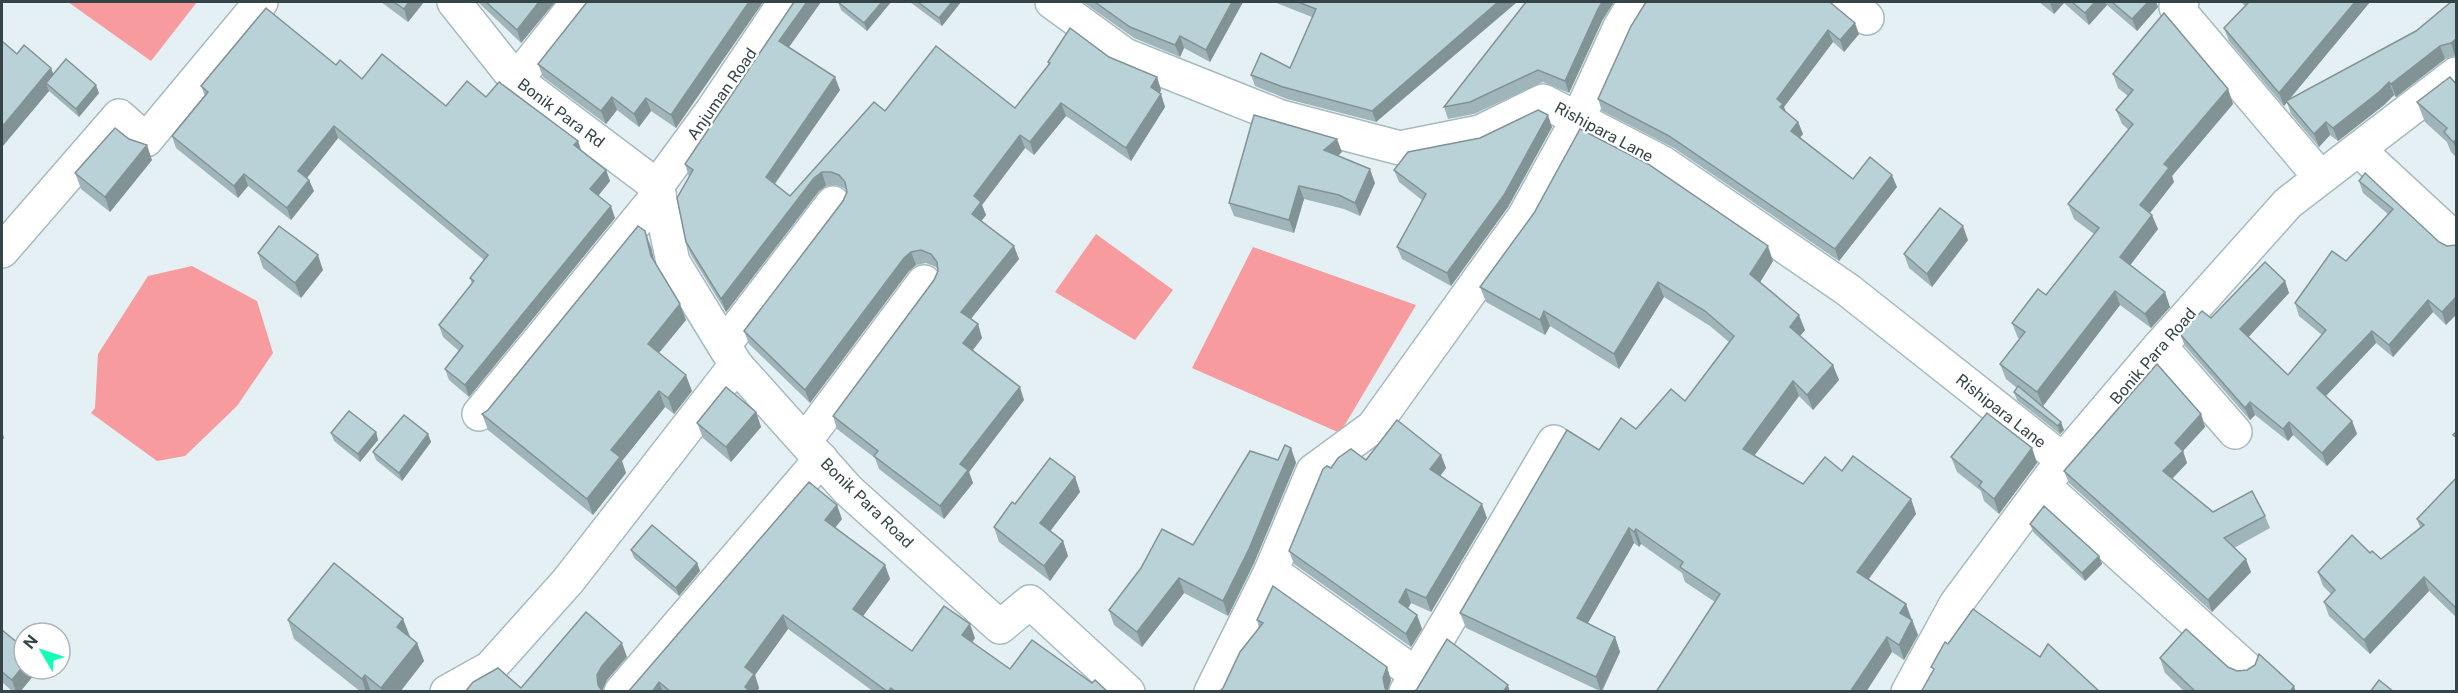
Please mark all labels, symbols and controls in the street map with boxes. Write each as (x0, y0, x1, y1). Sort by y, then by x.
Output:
street label: Anjuman Road (683, 44, 761, 144)
street label: Bonik Para Rd (514, 74, 608, 152)
street label: Rishipara Lane (1551, 98, 1657, 166)
street label: Bonik Para Road (2106, 304, 2200, 408)
street label: Rishipara Lane (1952, 370, 2050, 452)
street label: Bonik Para Road (817, 454, 917, 552)
north arrow (12, 621, 72, 681)
text: N (19, 631, 42, 653)

